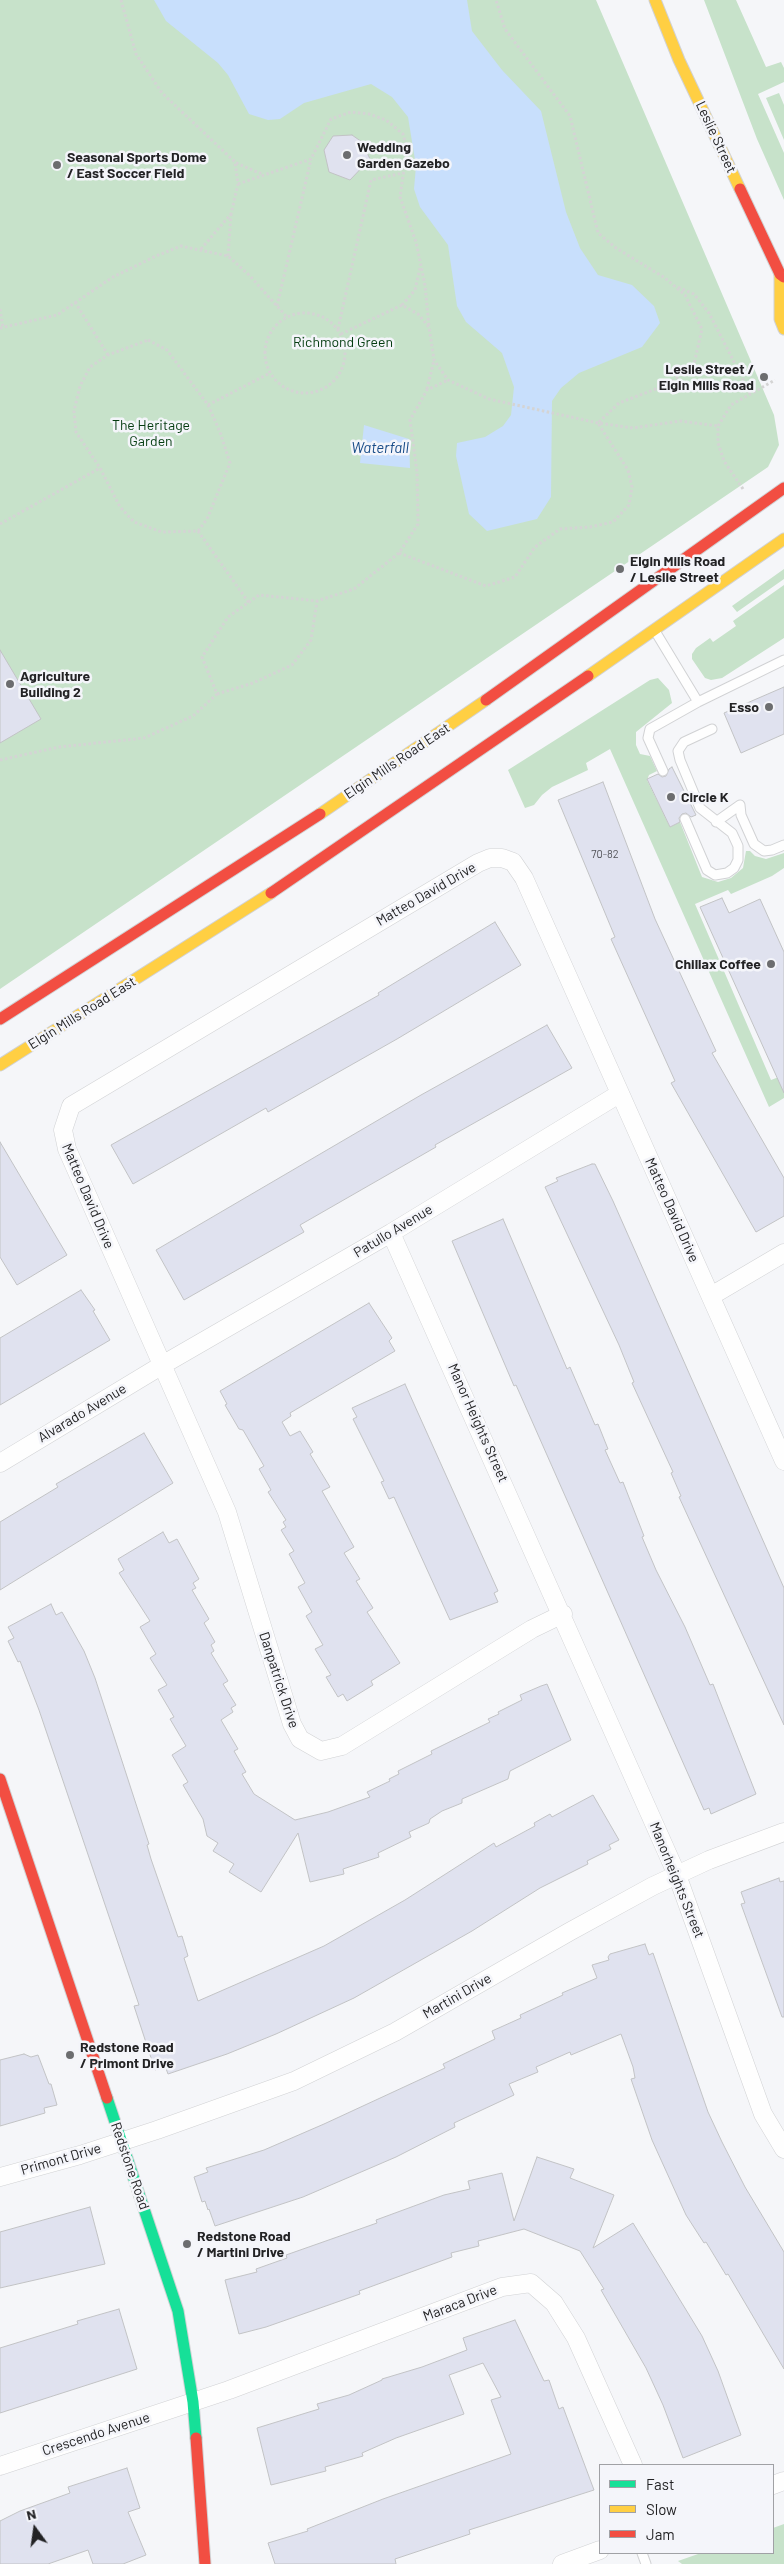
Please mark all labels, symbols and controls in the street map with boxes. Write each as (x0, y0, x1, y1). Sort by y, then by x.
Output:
street label: Leslie Street (692, 98, 740, 176)
place label: Wedding Garden Gazebo (357, 139, 450, 172)
place label: Seasonal Sports Dome / East Soccer Field (67, 149, 207, 182)
marker: Wedding Garden Gazebo (341, 149, 353, 161)
marker: Seasonal Sports Dome / East Soccer Field (51, 159, 63, 171)
park label: Richmond Green (293, 334, 393, 350)
place label: Leslie Street / Elgin Mills Road (659, 361, 754, 394)
marker: Leslie Street / Elgin Mills Road (758, 371, 770, 383)
park label: The Heritage Garden (112, 417, 190, 450)
water label: Waterfall (351, 439, 409, 457)
place label: Elgin Mills Road / Leslie Street (630, 553, 725, 586)
marker: Elgin Mills Road / Leslie Street (614, 563, 626, 575)
place label: Agriculture Building 2 (20, 668, 90, 700)
marker: Agriculture Building 2 (4, 678, 16, 690)
place label: Esso (729, 699, 759, 715)
marker: Esso (763, 701, 775, 713)
street label: Elgin Mills Road East (341, 719, 453, 803)
place label: Circle K (681, 789, 728, 805)
marker: Circle K (665, 791, 677, 803)
house number: 70-82 (591, 847, 619, 861)
street label: Matteo David Drive (373, 859, 479, 929)
place label: Chillax Coffee (675, 956, 761, 972)
marker: Chillax Coffee (765, 958, 777, 970)
street label: Elgin Mills Road East (25, 973, 139, 1053)
street label: Matteo David Drive (58, 1141, 118, 1251)
street label: Matteo David Drive (641, 1155, 703, 1265)
street label: Patullo Avenue (350, 1201, 436, 1261)
street label: Manor Heights Street (444, 1361, 512, 1485)
street label: Alvarado Avenue (35, 1380, 129, 1446)
street label: Danpatrick Drive (256, 1630, 302, 1730)
street label: Manorheights Street (646, 1820, 708, 1940)
street label: Martini Drive (420, 1970, 494, 2022)
place label: Redstone Road / Primont Drive (80, 2039, 174, 2072)
marker: Redstone Road / Primont Drive (64, 2049, 76, 2061)
street label: Redstone Road (107, 2120, 153, 2212)
street label: Primont Drive (19, 2140, 103, 2178)
place label: Redstone Road / Martini Drive (197, 2228, 291, 2260)
marker: Redstone Road / Martini Drive (181, 2238, 193, 2250)
street label: Maraca Drive (421, 2281, 499, 2325)
street label: Crescendo Avenue (40, 2409, 152, 2459)
legend (599, 2464, 774, 2554)
text: Fast (646, 2475, 674, 2493)
text: Slow (646, 2500, 677, 2518)
north arrow (10, 2504, 60, 2554)
text: N (25, 2505, 38, 2523)
text: Jam (646, 2525, 675, 2543)

